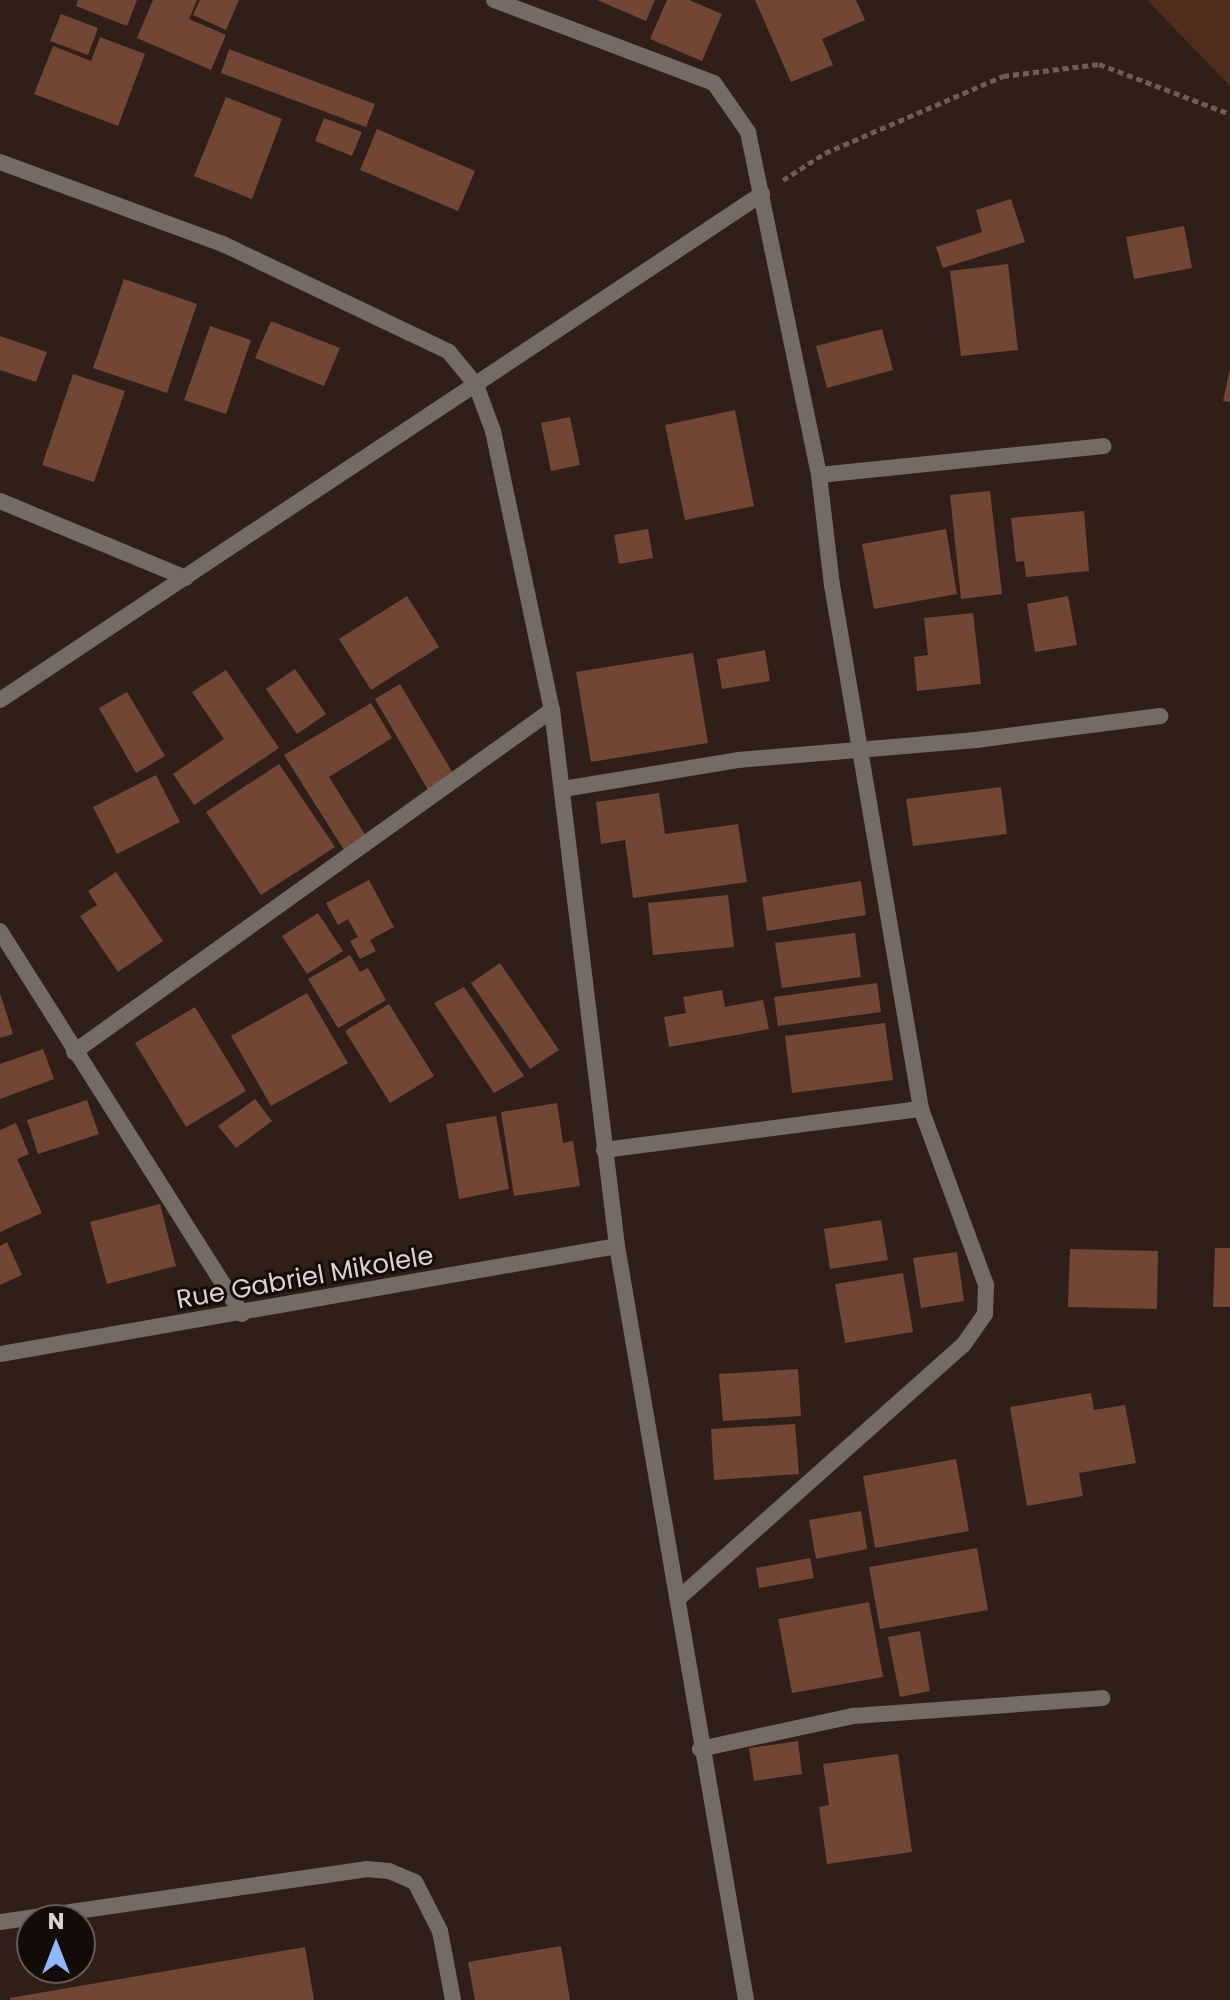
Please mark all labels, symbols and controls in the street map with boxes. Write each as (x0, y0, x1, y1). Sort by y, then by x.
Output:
street label: Rue Gabriel Mikolele (174, 1240, 436, 1316)
north arrow (16, 1904, 96, 1984)
text: N (48, 1906, 64, 1937)

